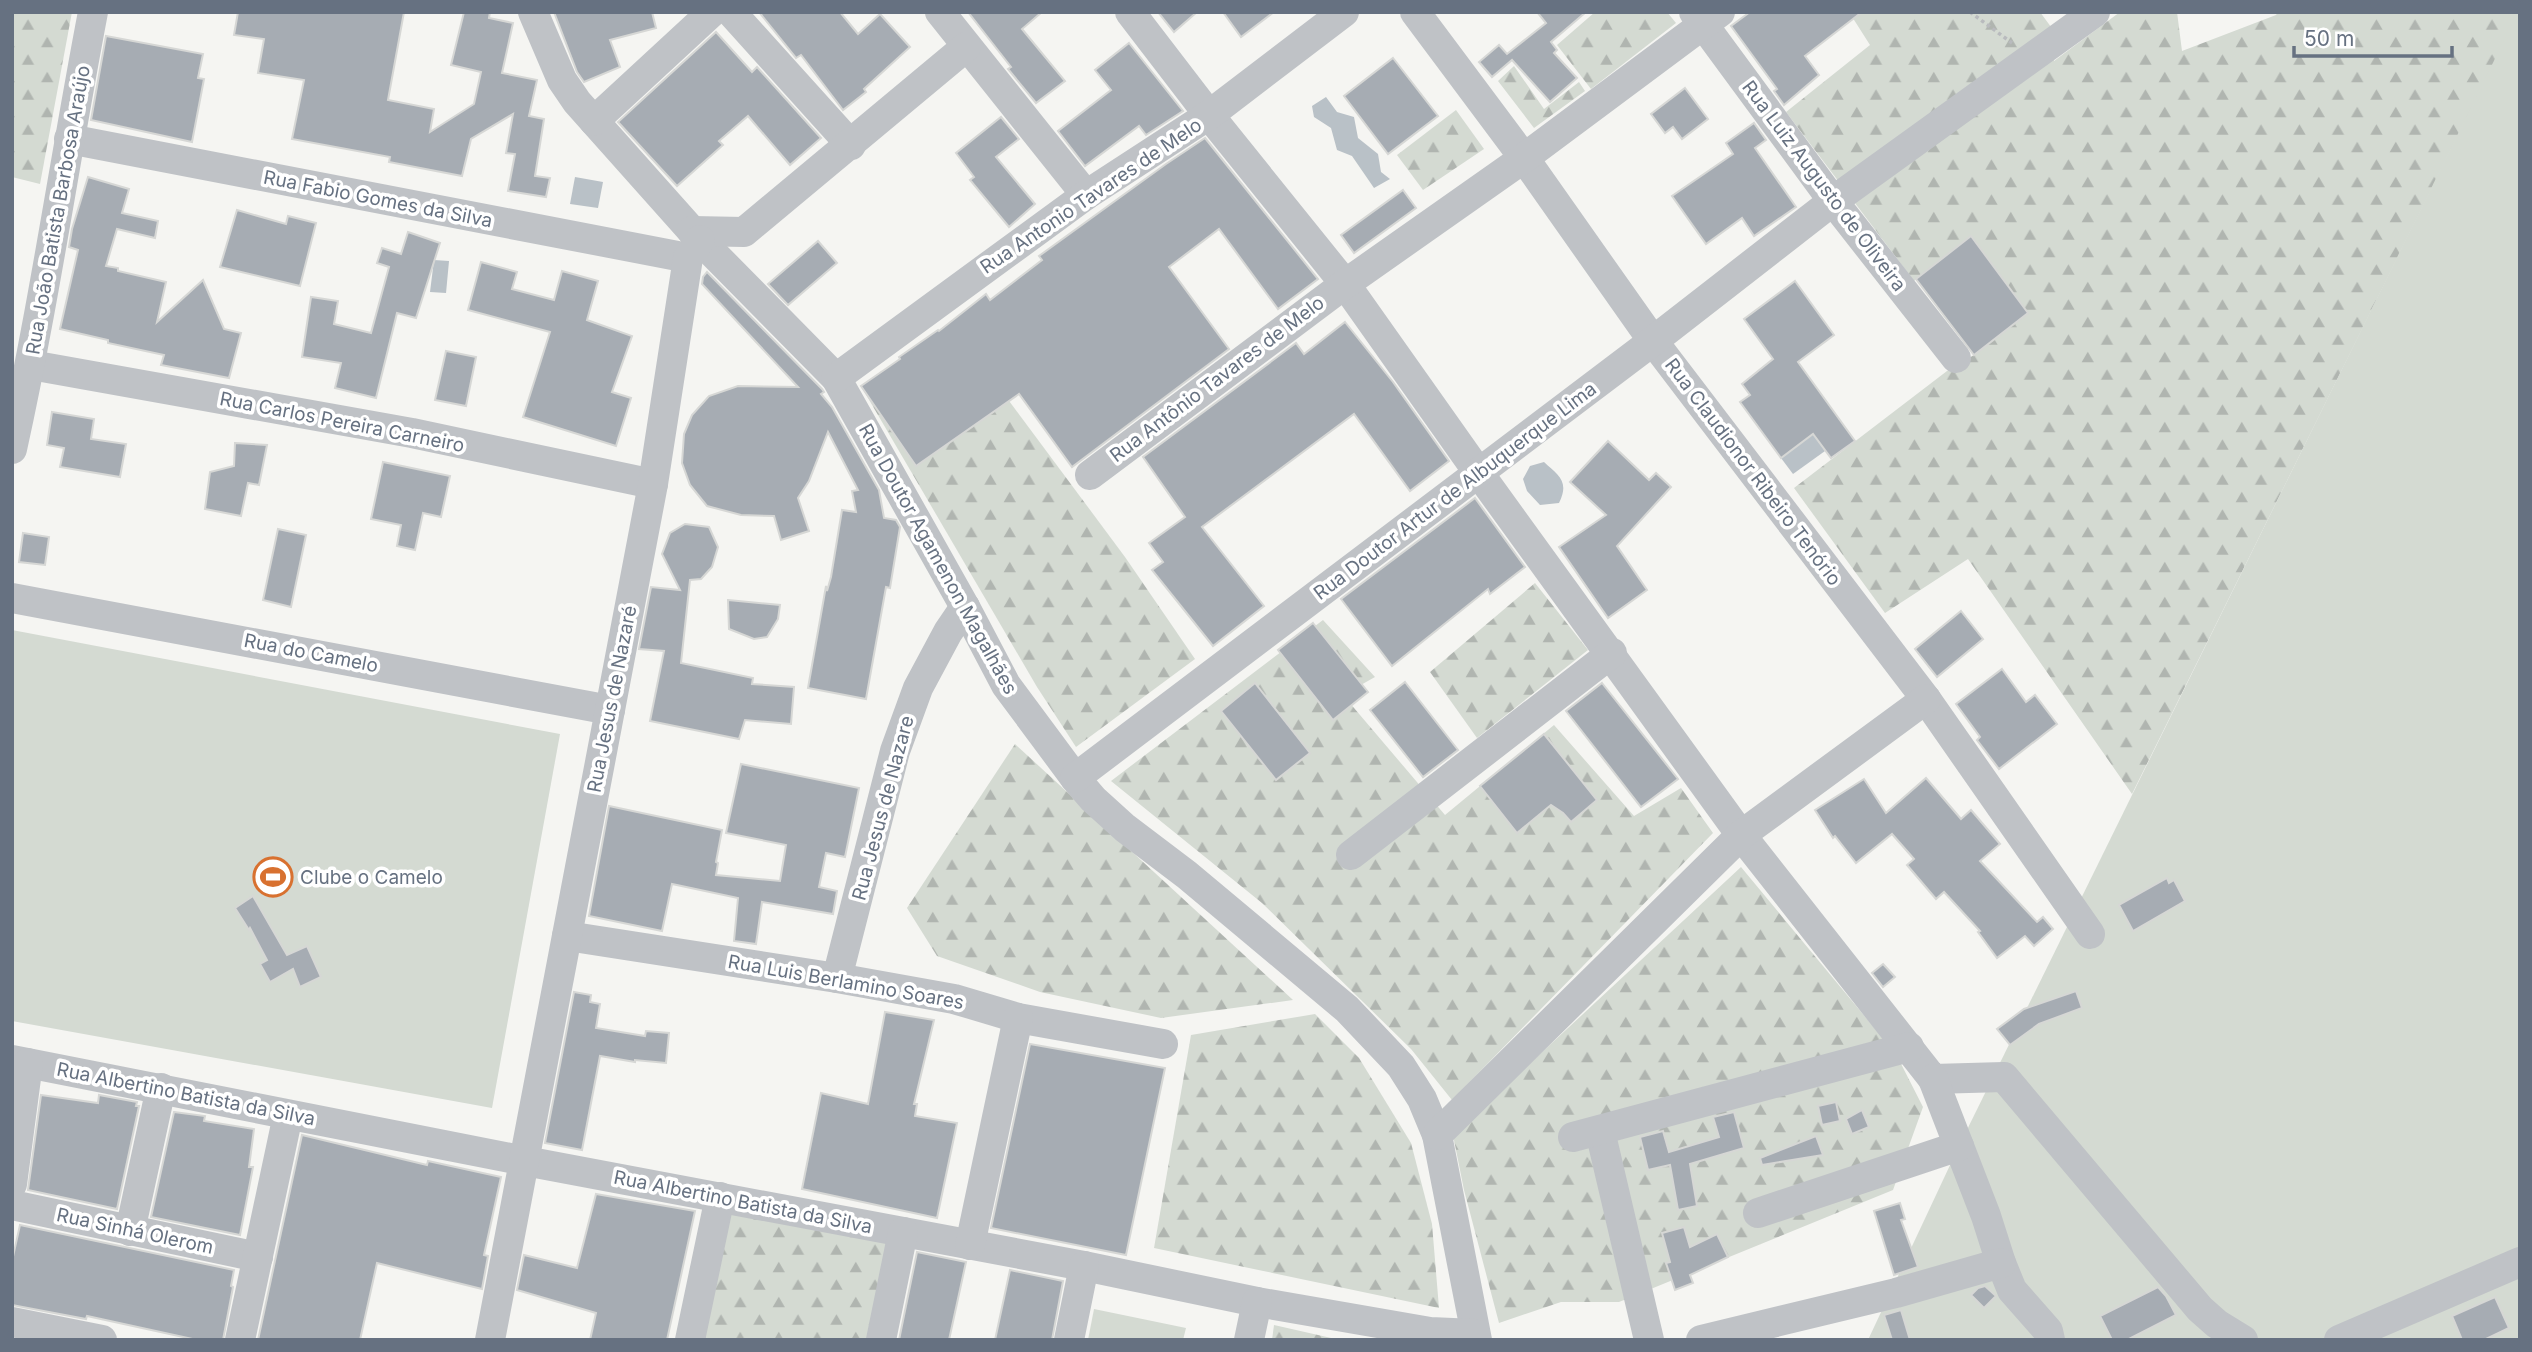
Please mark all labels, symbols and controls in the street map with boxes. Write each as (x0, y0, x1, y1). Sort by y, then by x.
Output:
scale bar (2294, 14, 2452, 58)
text: 50 m (2304, 26, 2354, 51)
street label: Rua João Batista Barbosa Araújo (21, 64, 95, 356)
street label: Rua Luiz Augusto de Oliveira (1737, 76, 1911, 296)
street label: Rua Antonio Tavares de Melo (976, 113, 1206, 279)
street label: Rua Fabio Gomes da Silva (261, 165, 495, 233)
street label: Rua Antônio Tavares de Melo (1106, 291, 1328, 467)
street label: Rua Claudionor Ribeiro Tenório (1660, 354, 1846, 590)
street label: Rua Doutor Artur de Albuquerque Lima (1309, 377, 1601, 605)
street label: Rua Carlos Pereira Carneiro (218, 387, 466, 457)
street label: Rua Doutor Agamenon Magalhães (854, 420, 1022, 698)
street label: Rua Jesus de Nazaré (583, 603, 641, 795)
street label: Rua do Camelo (242, 629, 380, 677)
street label: Rua Jesus de Nazare (847, 713, 919, 903)
sports icon: Clube o Camelo (252, 856, 294, 898)
place label: Clube o Camelo (300, 866, 443, 889)
street label: Rua Luis Berlamino Soares (726, 950, 966, 1014)
street label: Rua Albertino Batista da Silva (55, 1058, 317, 1130)
street label: Rua Albertino Batista da Silva (612, 1166, 874, 1238)
street label: Rua Sinhá Olerom (54, 1203, 216, 1259)

